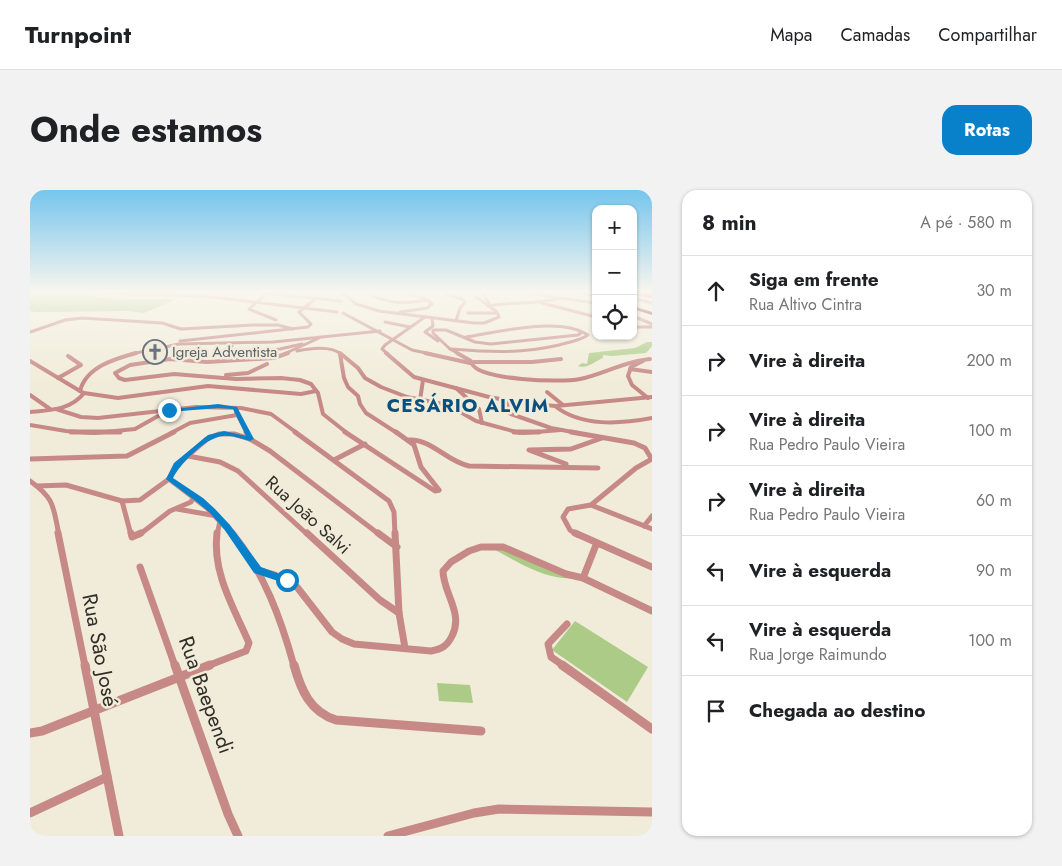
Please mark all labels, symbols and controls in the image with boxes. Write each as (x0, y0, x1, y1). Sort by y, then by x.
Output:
text: Turnpoint (25, 17, 131, 52)
text: Mapa (770, 22, 812, 48)
text: Camadas (840, 22, 910, 48)
text: Compartilhar (938, 22, 1037, 48)
text: Onde estamos (30, 105, 262, 155)
button: Rotas (942, 105, 1032, 155)
map controls (592, 205, 637, 340)
button: + (592, 205, 637, 250)
text: 8 min (702, 208, 757, 238)
text: A pé · 580 m (920, 211, 1012, 234)
button: − (592, 250, 637, 295)
text: Siga em frente (749, 266, 879, 293)
icon: ahead (702, 277, 730, 305)
text: 30 m (976, 279, 1012, 302)
text: Rua Altivo Cintra (749, 293, 862, 316)
button: locate (592, 295, 637, 340)
church icon: Igreja Adventista (142, 339, 168, 365)
place label: Igreja Adventista (172, 341, 277, 363)
icon: right (702, 347, 730, 375)
text: Vire à direita (749, 347, 865, 374)
text: 200 m (966, 349, 1012, 372)
district label: CESÁRIO ALVIM (387, 392, 549, 419)
route end (158, 399, 181, 422)
text: Vire à direita (749, 406, 865, 433)
icon: right (702, 417, 730, 445)
text: 100 m (968, 419, 1012, 442)
text: Rua Pedro Paulo Vieira (749, 433, 905, 456)
street label: Rua João Salvi (260, 470, 356, 560)
text: Vire à direita (749, 476, 865, 503)
icon: right (702, 487, 730, 515)
text: 60 m (976, 489, 1012, 512)
text: Rua Pedro Paulo Vieira (749, 503, 905, 526)
icon: left (702, 557, 730, 585)
text: Vire à esquerda (749, 557, 891, 584)
text: 90 m (976, 559, 1012, 582)
route start (276, 569, 299, 592)
street label: Rua São José (74, 591, 126, 709)
text: Vire à esquerda (749, 616, 891, 643)
icon: left (702, 627, 730, 655)
text: 100 m (968, 629, 1012, 652)
street label: Rua Baependi (171, 632, 241, 758)
text: Rua Jorge Raimundo (749, 643, 887, 666)
icon: arrive (702, 697, 730, 725)
text: Chegada ao destino (749, 697, 925, 724)

